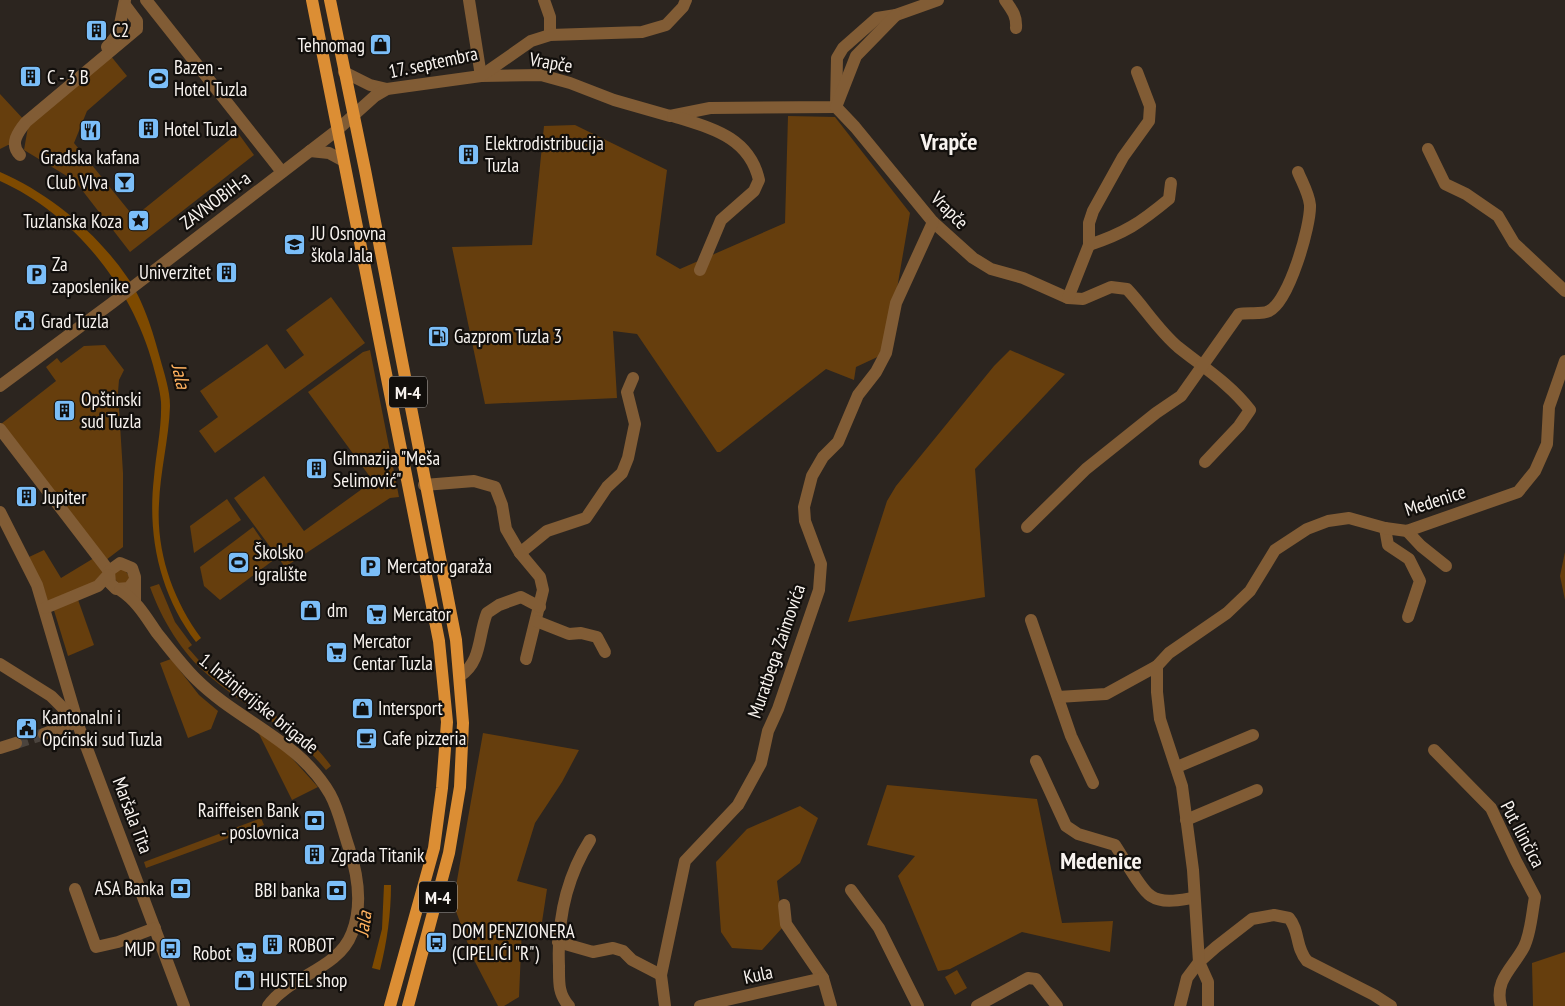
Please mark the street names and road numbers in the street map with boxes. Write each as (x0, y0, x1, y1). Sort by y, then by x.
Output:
street label: 17. septembra (386, 41, 480, 83)
street label: Vrapče (527, 46, 575, 78)
street label: ZAVNOBiH-a (175, 166, 255, 234)
street label: Vrapče (925, 185, 974, 234)
road number: M-4 (389, 377, 427, 408)
street label: Medenice (1401, 479, 1469, 521)
street label: Muratbega Zaimovića (742, 581, 810, 721)
street label: 1. Inžinjerijske brigade (194, 647, 324, 759)
street label: Maršala Tita (107, 773, 159, 857)
street label: Put Ilinčica (1495, 797, 1551, 871)
road number: M-4 (419, 882, 457, 912)
street label: Kula (741, 959, 775, 989)

